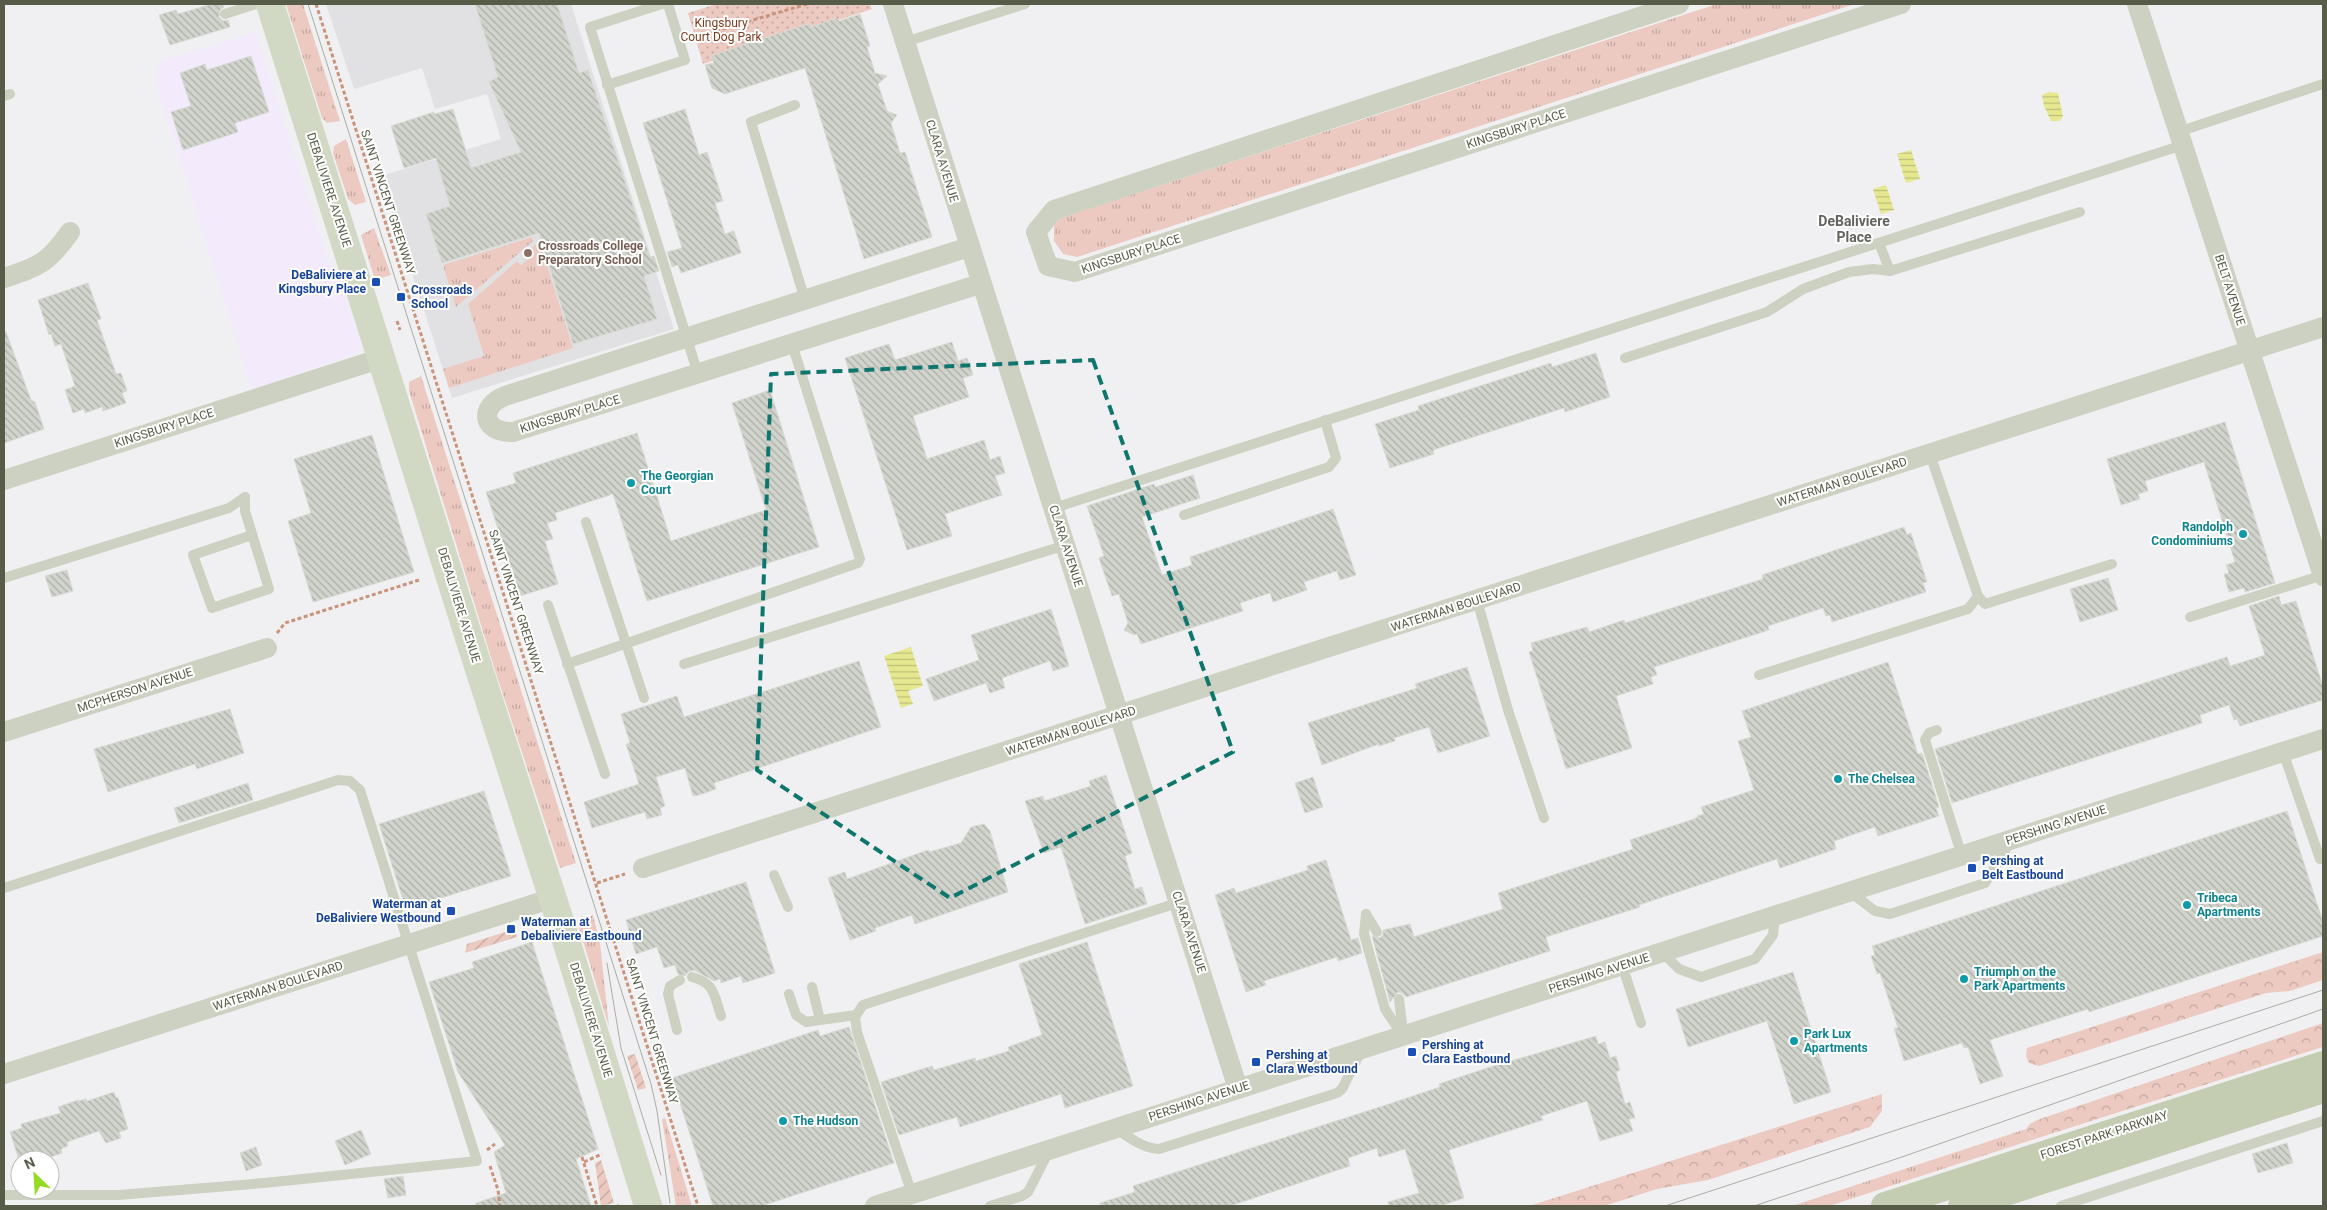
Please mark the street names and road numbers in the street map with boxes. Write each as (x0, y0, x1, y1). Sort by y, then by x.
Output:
street label: KINGSBURY PLACE (1465, 106, 1568, 152)
street label: CLARA AVENUE (923, 118, 961, 204)
street label: SAINT VINCENT GREENWAY (358, 128, 418, 277)
street label: DEBALIVIERE AVENUE (304, 131, 354, 249)
street label: KINGSBURY PLACE (1080, 231, 1183, 277)
street label: BELT AVENUE (2212, 253, 2248, 328)
street label: KINGSBURY PLACE (518, 392, 622, 436)
street label: KINGSBURY PLACE (113, 405, 216, 451)
street label: WATERMAN BOULEVARD (1775, 454, 1909, 510)
street label: CLARA AVENUE (1046, 503, 1086, 589)
street label: SAINT VINCENT GREENWAY (486, 528, 546, 677)
street label: DEBALIVIERE AVENUE (435, 546, 483, 664)
street label: WATERMAN BOULEVARD (1389, 579, 1523, 635)
street label: MCPHERSON AVENUE (76, 665, 195, 715)
street label: WATERMAN BOULEVARD (1004, 703, 1138, 759)
street label: PERSHING AVENUE (2004, 802, 2108, 848)
street label: CLARA AVENUE (1169, 889, 1209, 975)
street label: PERSHING AVENUE (1547, 950, 1651, 996)
street label: SAINT VINCENT GREENWAY (623, 956, 681, 1106)
street label: WATERMAN BOULEVARD (211, 958, 345, 1014)
street label: DEBALIVIERE AVENUE (567, 961, 615, 1079)
street label: PERSHING AVENUE (1147, 1078, 1251, 1124)
street label: FOREST PARK PARKWAY (2039, 1108, 2170, 1162)

